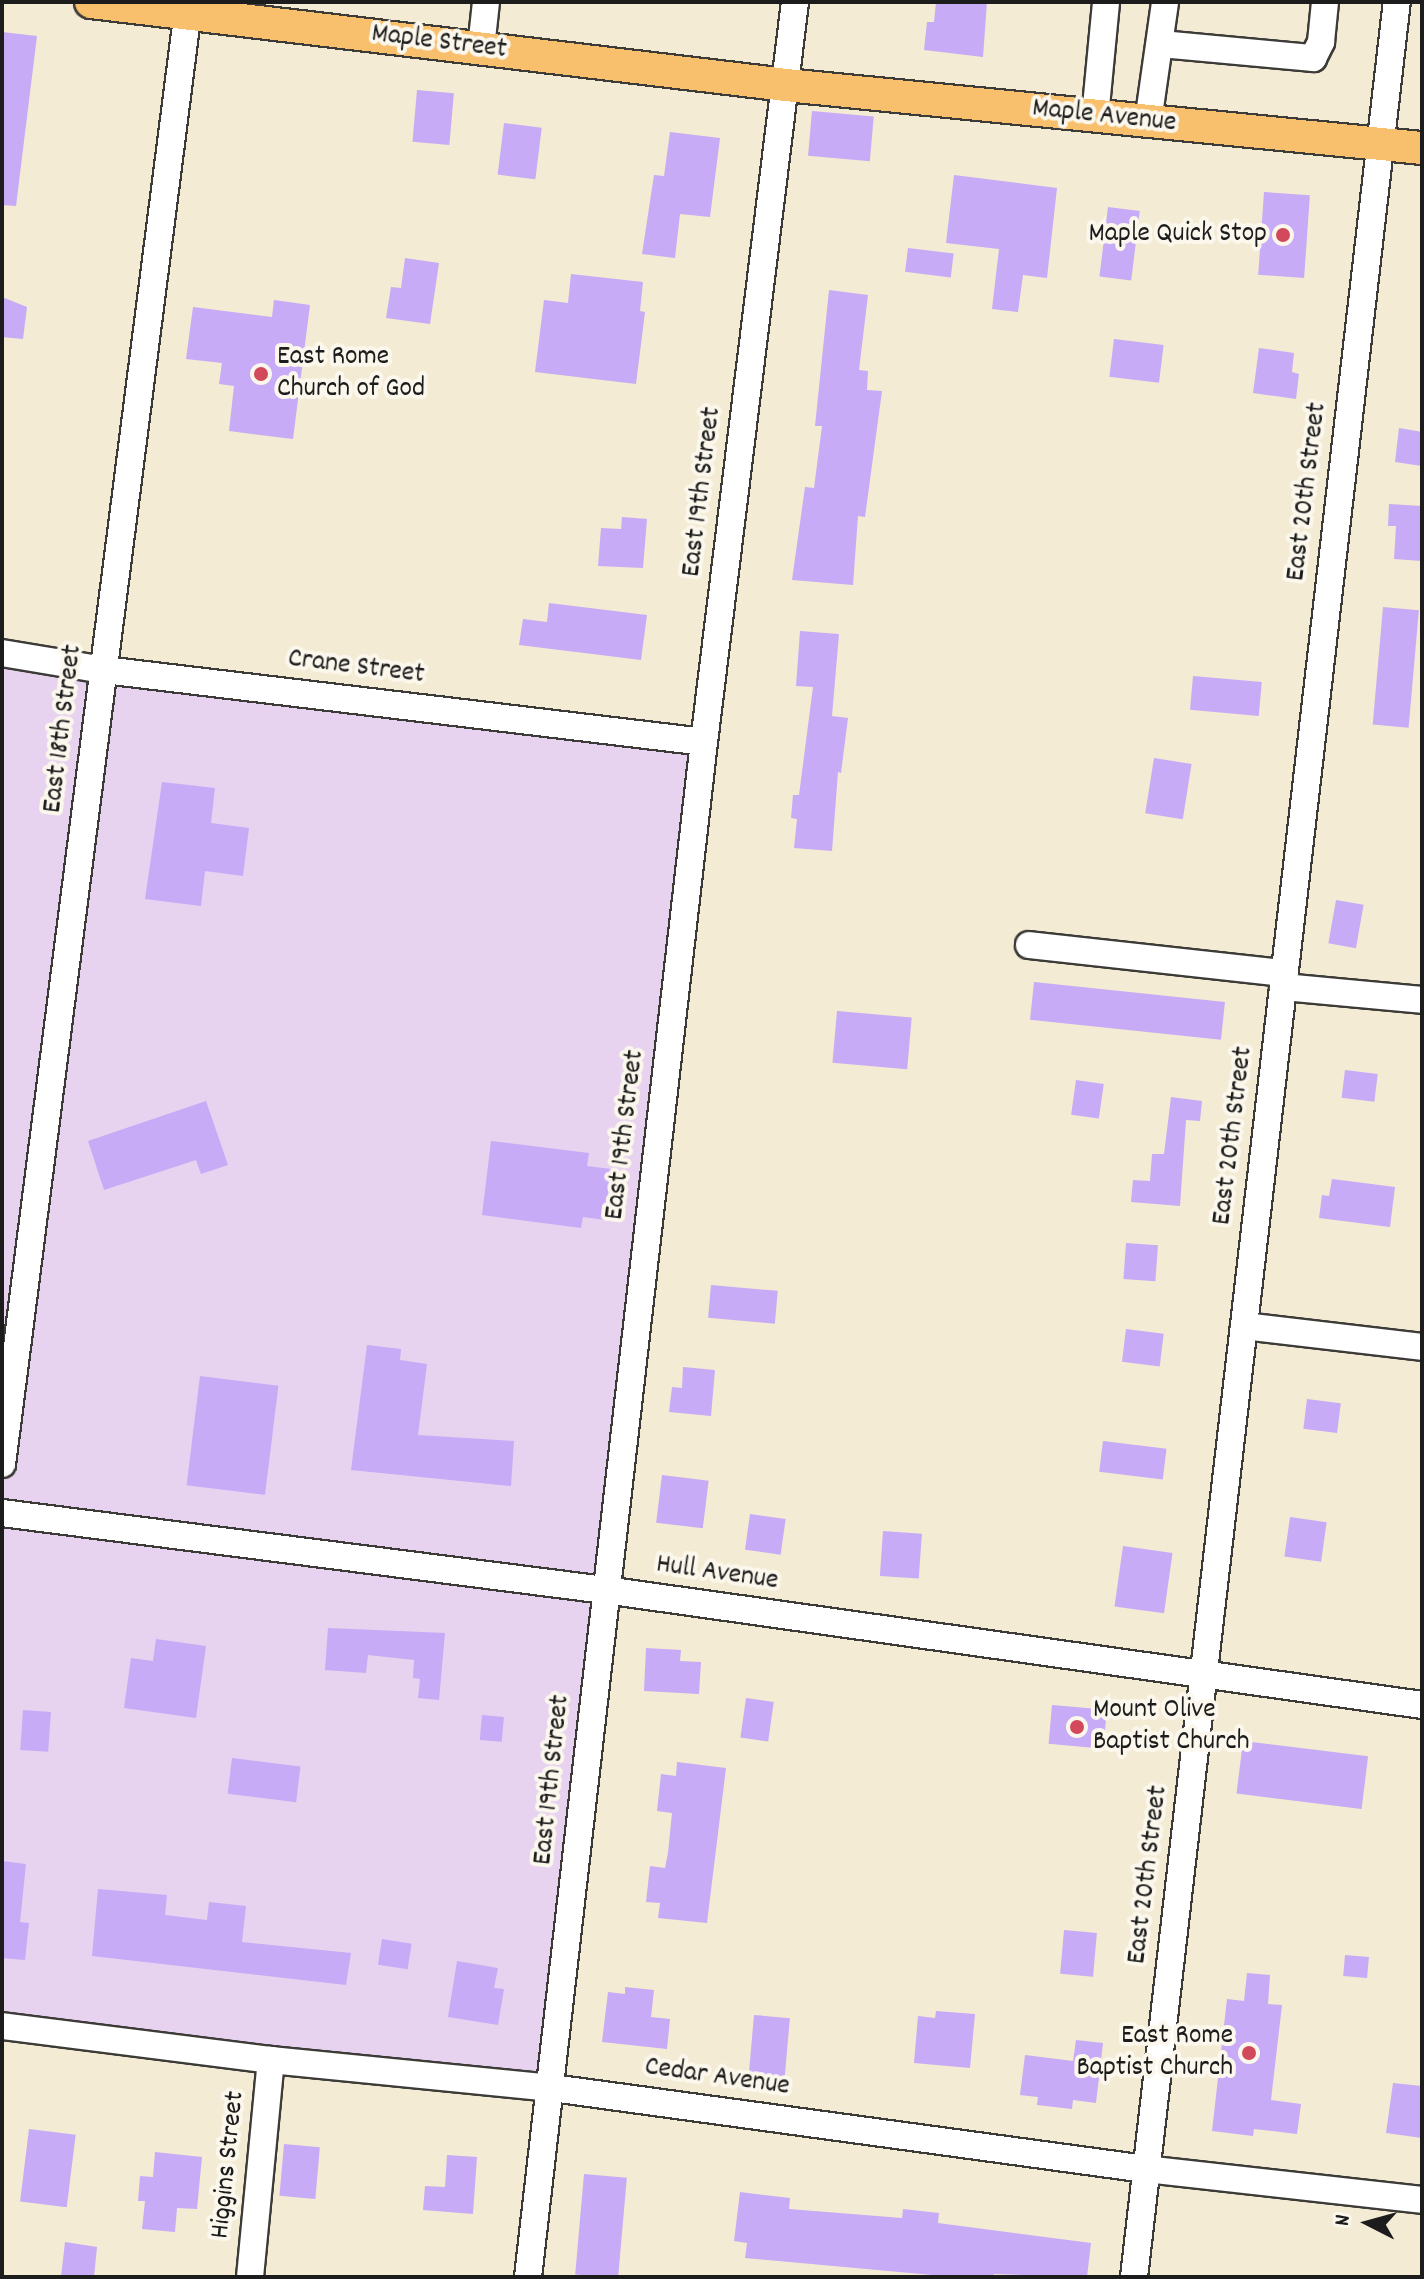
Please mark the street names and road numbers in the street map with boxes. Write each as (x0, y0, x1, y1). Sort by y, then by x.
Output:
street label: Maple Street (370, 18, 508, 68)
street label: Maple Avenue (1030, 93, 1178, 141)
street label: East 20th Street (1280, 401, 1336, 583)
street label: East 19th Street (676, 405, 730, 579)
street label: East 18th Street (37, 643, 91, 815)
street label: Crane Street (286, 643, 426, 693)
street label: East 20th Street (1206, 1045, 1262, 1227)
street label: East 19th Street (599, 1048, 653, 1222)
street label: Hull Avenue (654, 1549, 780, 1599)
street label: East 19th Street (527, 1693, 579, 1867)
street label: East 20th Street (1121, 1784, 1177, 1966)
street label: Cedar Avenue (642, 2051, 792, 2105)
street label: Higgins Street (205, 2090, 253, 2240)

